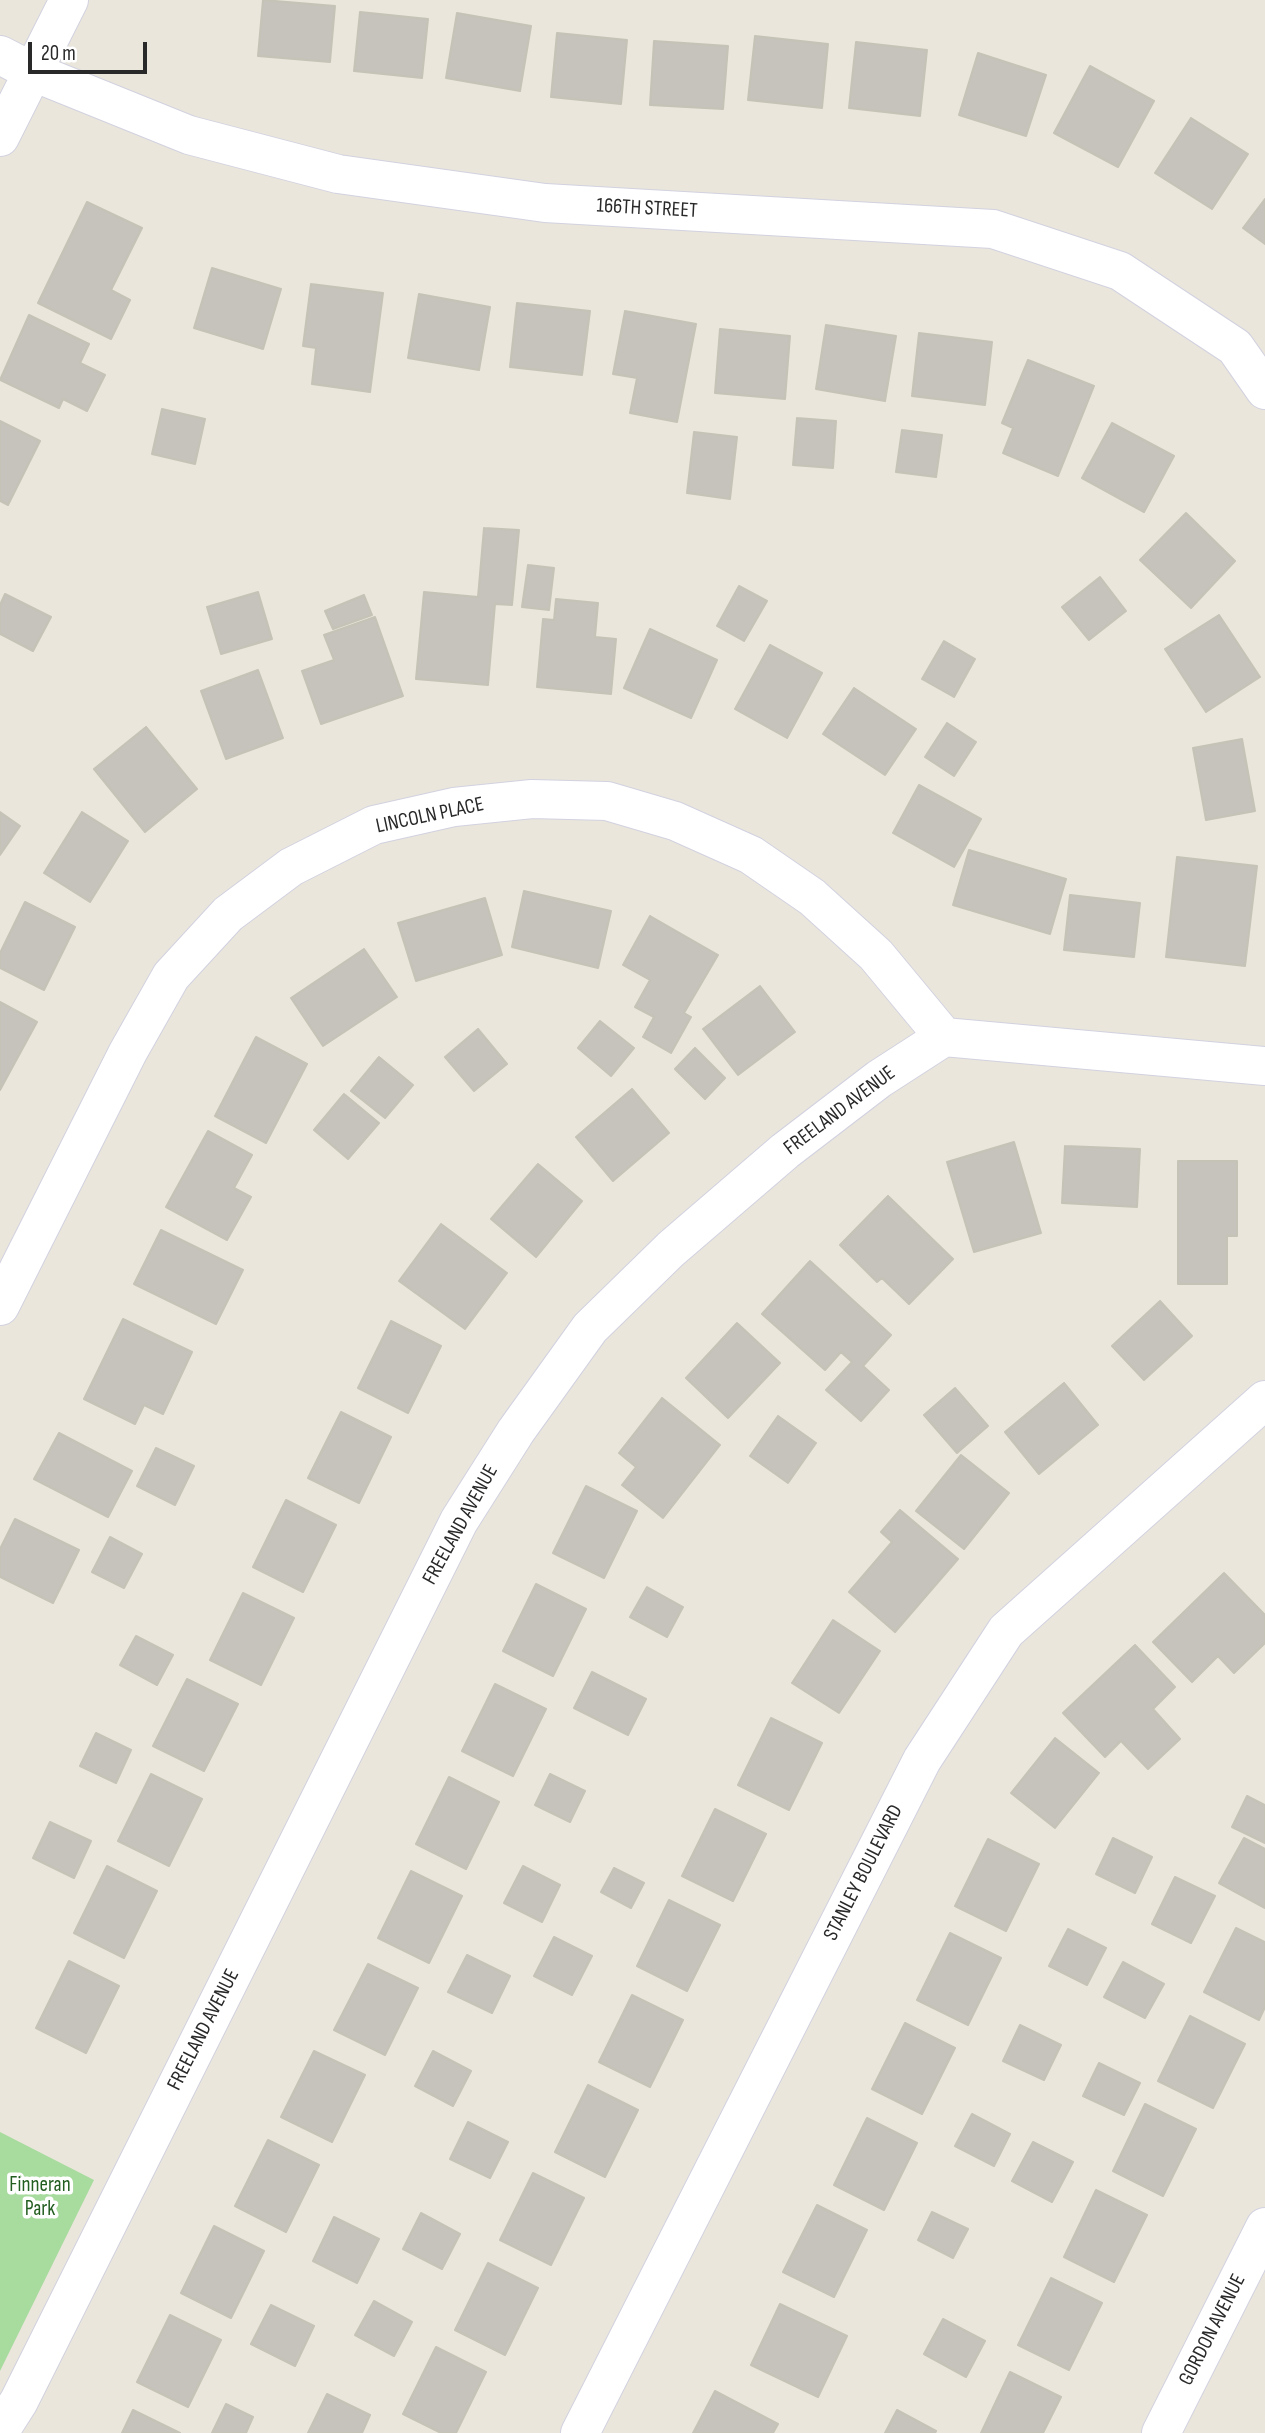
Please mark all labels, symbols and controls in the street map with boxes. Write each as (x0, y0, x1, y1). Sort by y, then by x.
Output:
scale bar (32, 28, 150, 72)
text: 20 m (41, 41, 76, 66)
street label: 166TH STREET (596, 194, 698, 224)
street label: LINCOLN PLACE (374, 792, 486, 840)
street label: FREELAND AVENUE (779, 1061, 901, 1161)
street label: FREELAND AVENUE (418, 1461, 504, 1589)
street label: STANLEY BOULEVARD (819, 1801, 909, 1945)
street label: FREELAND AVENUE (163, 1965, 245, 2095)
park label: Finneran Park (9, 2173, 71, 2223)
street label: GORDON AVENUE (1174, 2270, 1252, 2390)

